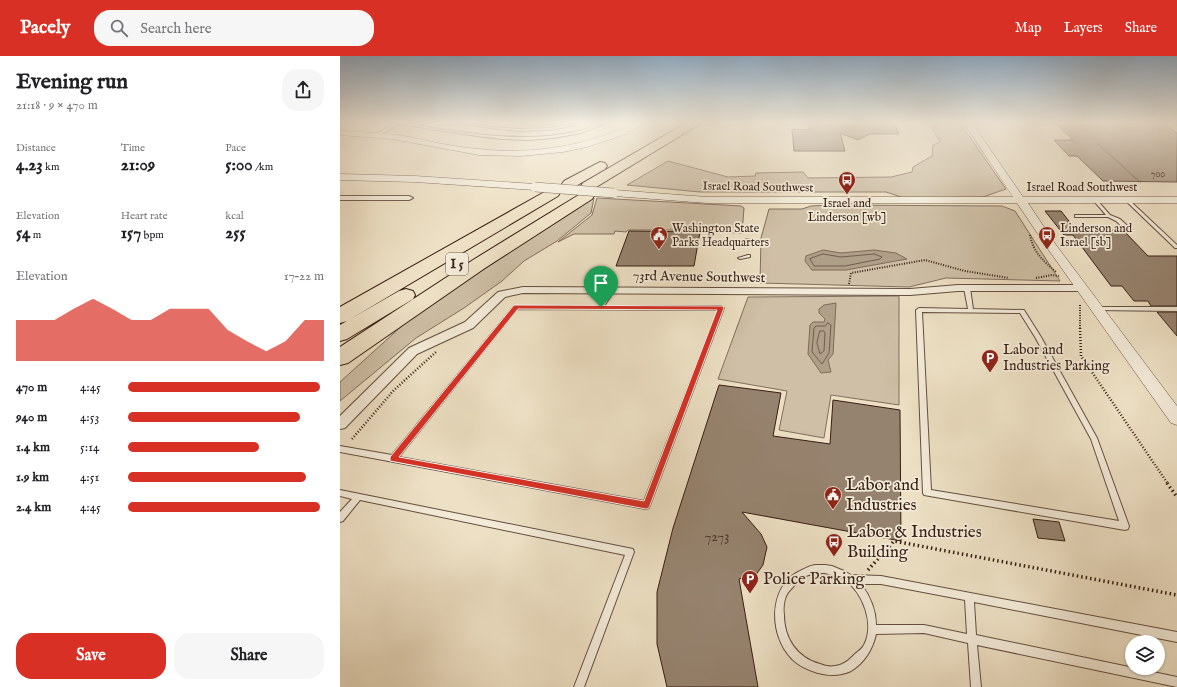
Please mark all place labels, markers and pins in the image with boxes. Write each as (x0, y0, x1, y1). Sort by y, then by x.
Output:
bus stop icon: Israel and Linderson [wb] (837, 170, 857, 195)
place label: Israel and Linderson [wb] (808, 196, 886, 225)
place label: Washington State Parks Headquarters (672, 221, 769, 251)
place label: Linderson and Israel [sb] (1060, 221, 1133, 250)
public building icon: Washington State Parks Headquarters (649, 225, 669, 250)
bus stop icon: Linderson and Israel [sb] (1037, 225, 1057, 250)
pin (584, 266, 618, 307)
place label: Labor and Industries Parking (1003, 341, 1110, 375)
parking icon: Labor and Industries Parking (980, 348, 1000, 373)
place label: Labor and Industries (846, 475, 920, 516)
public building icon: Labor and Industries (823, 485, 843, 510)
place label: Labor & Industries Building (847, 522, 982, 563)
bus stop icon: Labor & Industries Building (824, 532, 844, 557)
parking icon: Police Parking (740, 569, 760, 594)
place label: Police Parking (763, 569, 865, 590)

